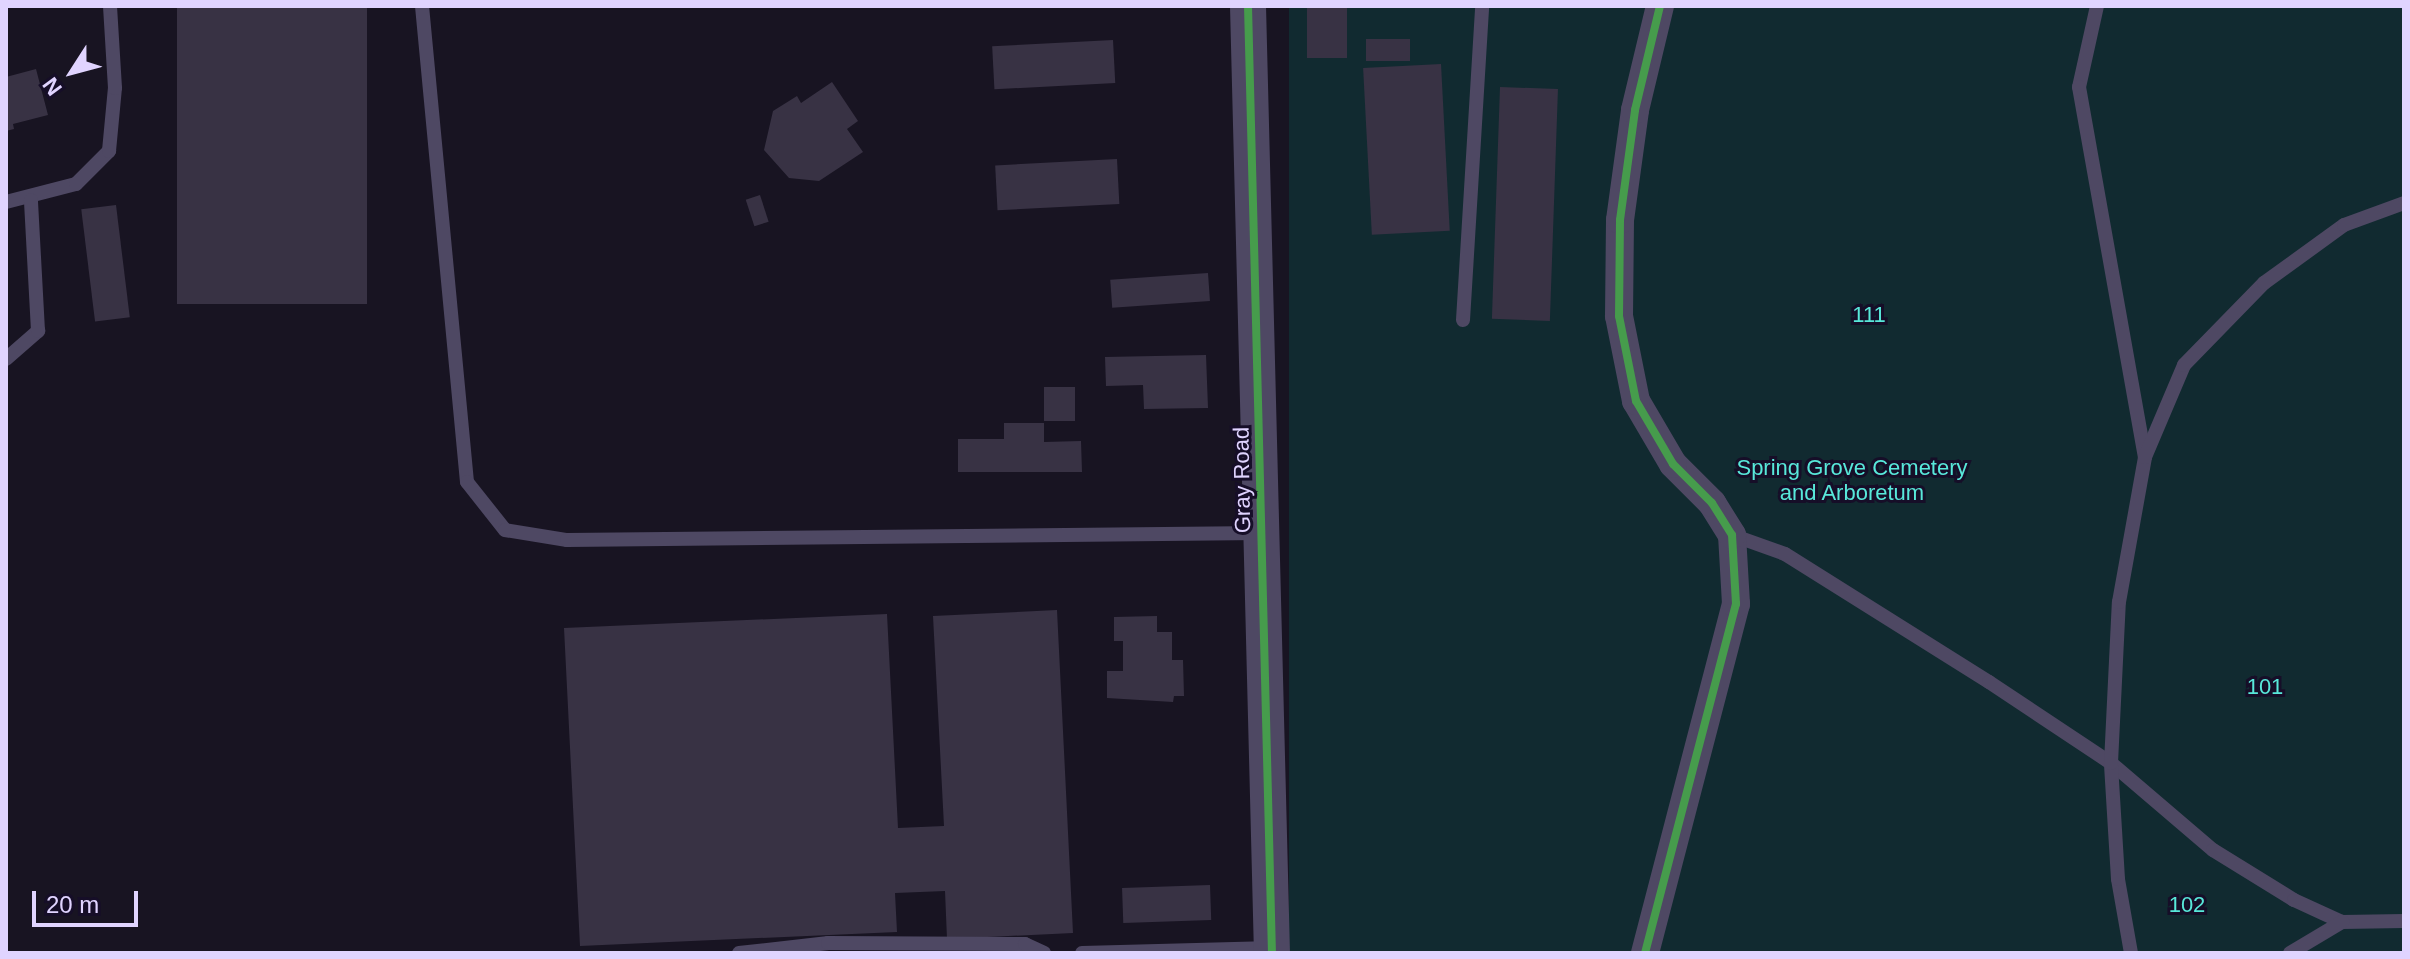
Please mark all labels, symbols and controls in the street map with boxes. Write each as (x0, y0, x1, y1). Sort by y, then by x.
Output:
north arrow (32, 32, 112, 112)
text: N (37, 73, 67, 100)
park label: 111 (1852, 302, 1886, 328)
street label: Gray Road (1228, 427, 1256, 533)
park label: Spring Grove Cemetery and Arboretum (1736, 454, 1968, 506)
park label: 101 (2247, 674, 2283, 700)
scale bar (36, 875, 142, 925)
text: 20 m (46, 891, 99, 918)
park label: 102 (2169, 892, 2205, 918)

